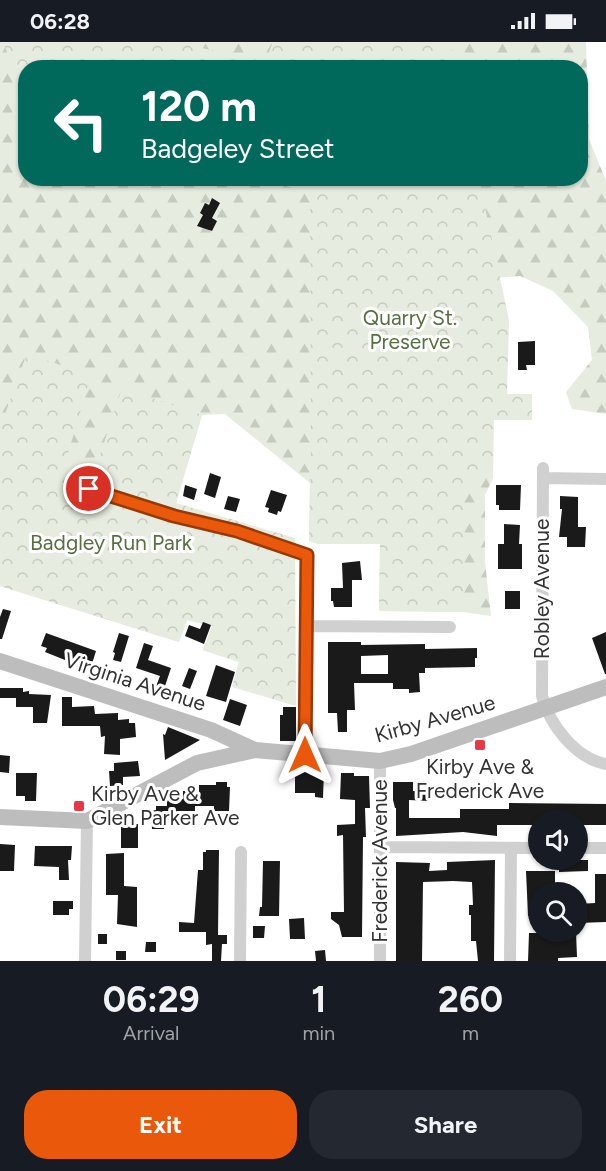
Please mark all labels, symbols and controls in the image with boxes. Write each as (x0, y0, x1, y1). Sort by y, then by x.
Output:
text: 06:28 (30, 8, 90, 35)
text: 120 m (141, 81, 257, 132)
icon: left (42, 84, 120, 162)
text: Badgeley Street (141, 132, 334, 165)
park label: Quarry St. Preserve (363, 305, 457, 354)
pin (63, 463, 114, 514)
icon: arrive (72, 472, 105, 505)
street label: Robley Avenue (529, 519, 554, 659)
park label: Badgley Run Park (30, 530, 193, 555)
street label: Virginia Avenue (61, 647, 209, 716)
street label: Kirby Avenue (372, 689, 498, 748)
position arrow (273, 723, 337, 787)
marker: Kirby Ave & Frederick Ave (473, 738, 487, 752)
place label: Kirby Ave & Frederick Ave (416, 754, 544, 803)
street label: Frederick Avenue (367, 779, 392, 943)
place label: Kirby Ave & Glen Parker Ave (91, 781, 240, 830)
marker: Kirby Ave & Glen Parker Ave (72, 799, 86, 813)
map controls (528, 810, 588, 942)
button: sound (528, 810, 588, 870)
button: search (528, 882, 588, 942)
text: 06:29 (103, 978, 200, 1021)
text: 1 (311, 978, 326, 1021)
text: 260 (438, 978, 503, 1021)
text: Arrival (123, 1021, 179, 1045)
text: min (302, 1021, 335, 1045)
text: m (462, 1021, 479, 1045)
button: Exit (24, 1090, 297, 1159)
button: Share (309, 1090, 582, 1159)

